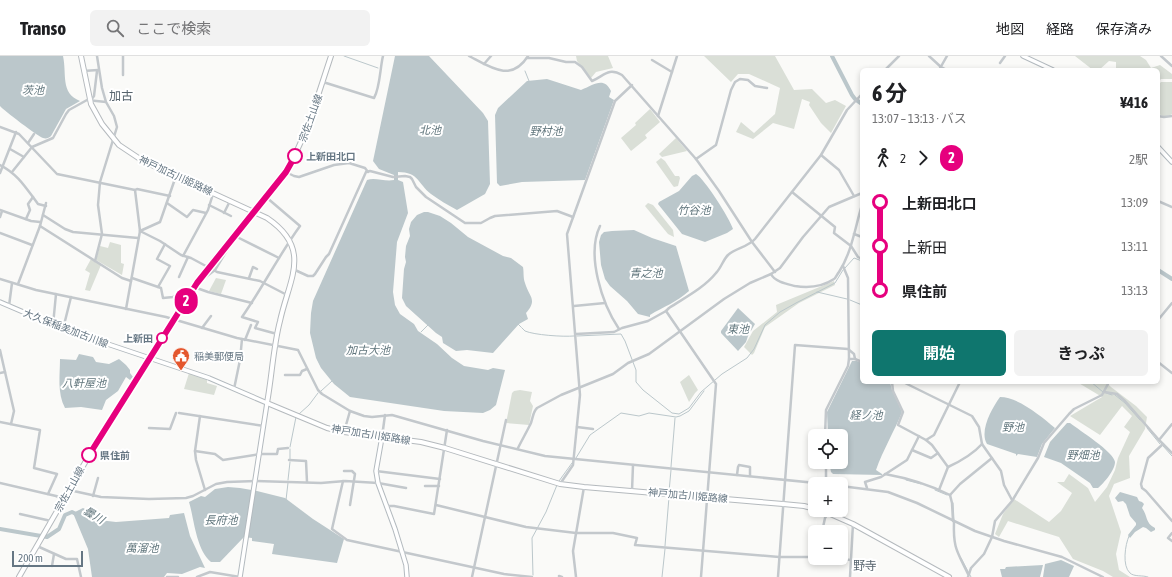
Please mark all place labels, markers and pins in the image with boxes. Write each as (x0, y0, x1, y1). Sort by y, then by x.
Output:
marker: 上新田北口 (287, 148, 303, 164)
place label: 上新田北口 (306, 151, 356, 162)
marker: 上新田 (156, 332, 168, 344)
place label: 上新田 (123, 333, 153, 344)
public building icon: 稲美郵便局 (171, 346, 191, 371)
place label: 稲美郵便局 (194, 351, 244, 362)
marker: 県住前 (81, 447, 97, 463)
place label: 県住前 (100, 450, 130, 461)

